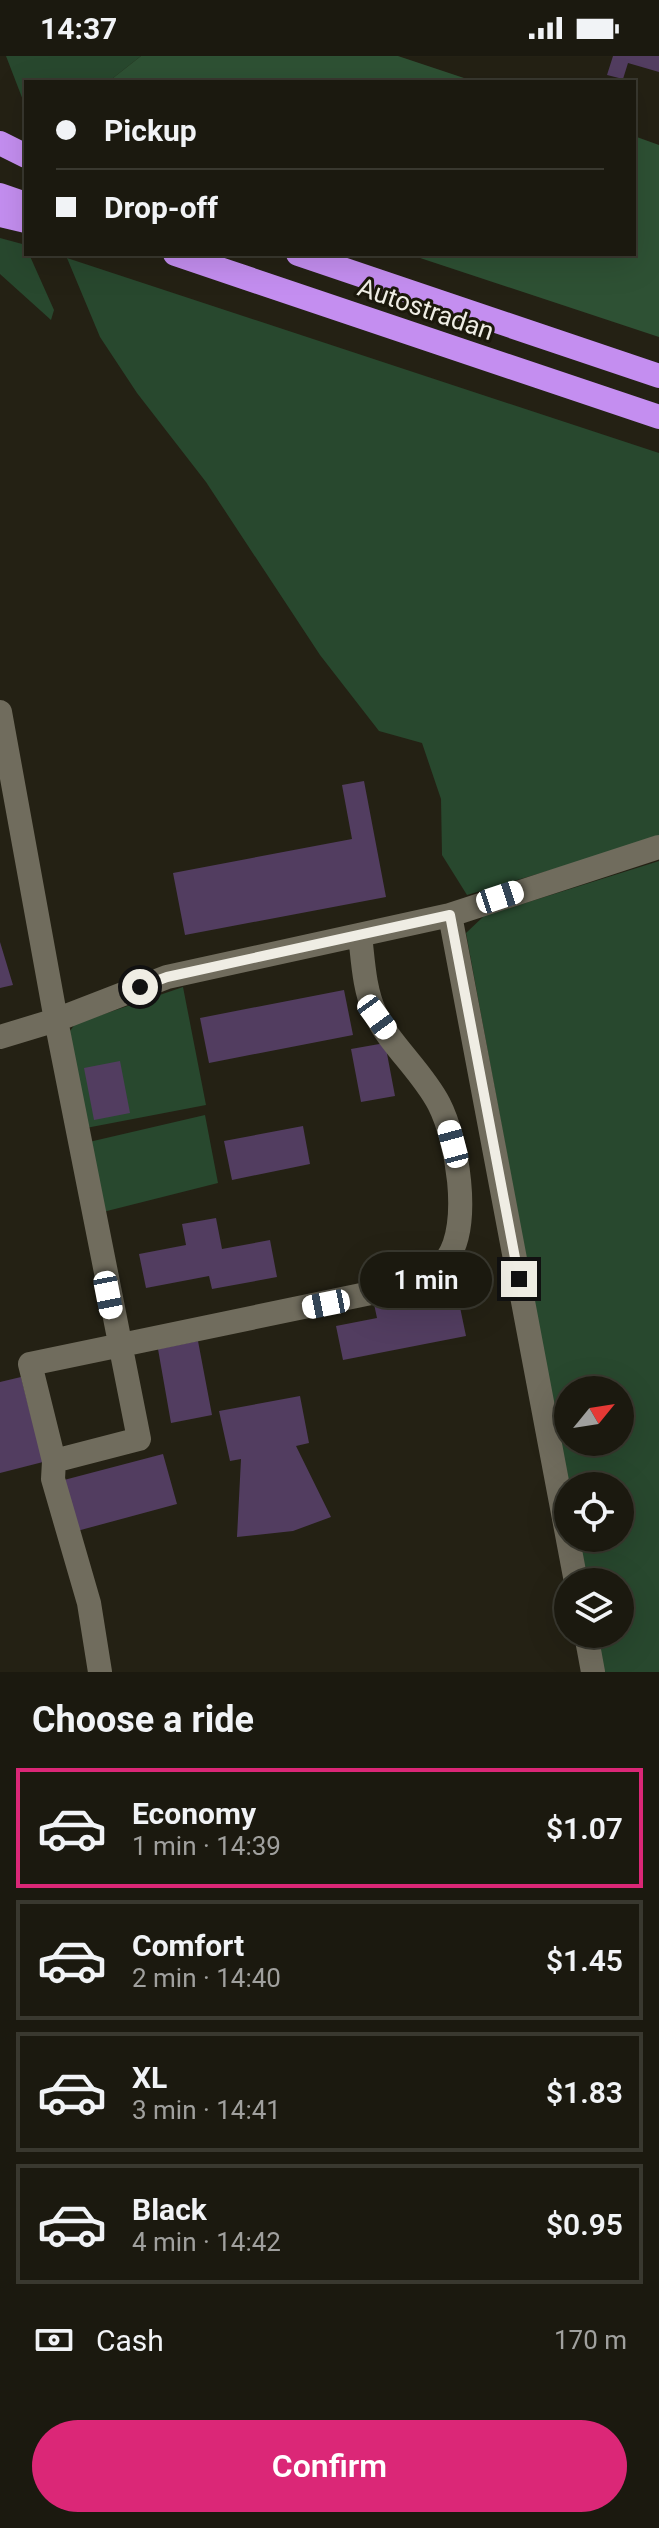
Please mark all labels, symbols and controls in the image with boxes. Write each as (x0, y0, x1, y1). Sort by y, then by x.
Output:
text: 14:37 (40, 11, 117, 46)
text: Pickup (104, 113, 197, 148)
text: Drop-off (104, 190, 218, 225)
street label: Autostradan (354, 272, 498, 346)
car (473, 878, 527, 916)
route start (122, 969, 158, 1005)
car (353, 991, 401, 1043)
car (435, 1118, 471, 1170)
callout: 1 min (359, 1251, 491, 1307)
route end (501, 1261, 537, 1297)
text: 1 min (393, 1265, 459, 1295)
car (92, 1269, 124, 1321)
car (300, 1288, 352, 1320)
north arrow (554, 1376, 634, 1456)
map controls (554, 1376, 634, 1648)
button: locate (554, 1472, 634, 1552)
button: layers (554, 1568, 634, 1648)
text: Choose a ride (32, 1699, 254, 1741)
icon: car (36, 1792, 108, 1864)
text: Economy (132, 1796, 256, 1831)
text: $1.07 (546, 1811, 623, 1846)
text: 1 min · 14:39 (132, 1831, 281, 1861)
icon: car (36, 1924, 108, 1996)
text: Comfort (132, 1928, 244, 1963)
text: $1.45 (546, 1943, 623, 1978)
text: 2 min · 14:40 (132, 1963, 281, 1993)
icon: car (36, 2056, 108, 2128)
text: XL (132, 2060, 167, 2095)
text: $1.83 (546, 2075, 623, 2110)
text: 3 min · 14:41 (132, 2095, 281, 2125)
icon: car (36, 2188, 108, 2260)
text: Black (132, 2192, 207, 2227)
text: $0.95 (546, 2207, 623, 2242)
text: 4 min · 14:42 (132, 2227, 281, 2257)
icon: cash (32, 2318, 76, 2362)
text: Cash (96, 2323, 164, 2358)
text: 170 m (554, 2325, 627, 2355)
button: Confirm (32, 2420, 627, 2512)

